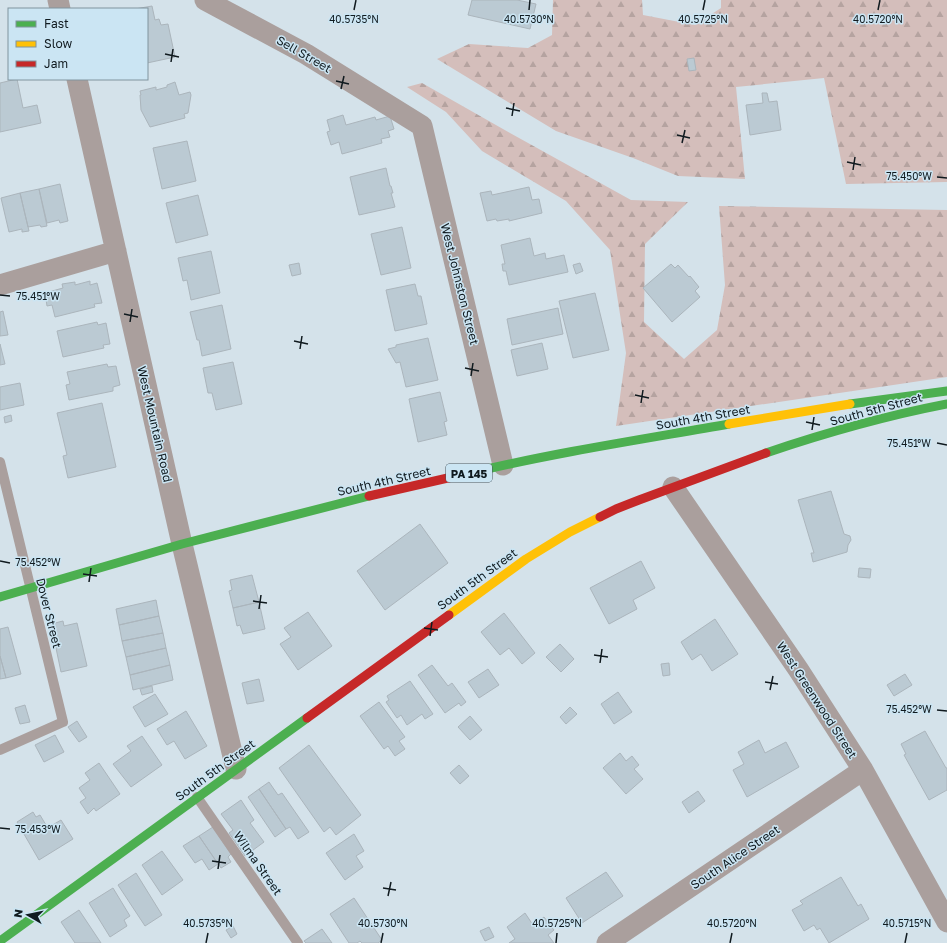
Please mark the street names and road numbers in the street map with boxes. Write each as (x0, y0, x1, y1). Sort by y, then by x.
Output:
street label: Sell Street (274, 32, 334, 76)
street label: West Johnston Street (438, 222, 482, 347)
street label: West Mountain Road (134, 364, 176, 484)
street label: South 5th Street (828, 389, 924, 429)
street label: South 4th Street (655, 401, 751, 433)
street label: South 4th Street (336, 463, 432, 499)
road number: PA 145 (446, 464, 492, 482)
street label: South 5th Street (434, 545, 520, 613)
street label: Dover Street (33, 576, 65, 650)
street label: West Greenwood Street (774, 639, 861, 761)
street label: South 5th Street (172, 736, 258, 804)
street label: South Alice Street (688, 822, 783, 892)
street label: Wilma Street (230, 828, 286, 898)

